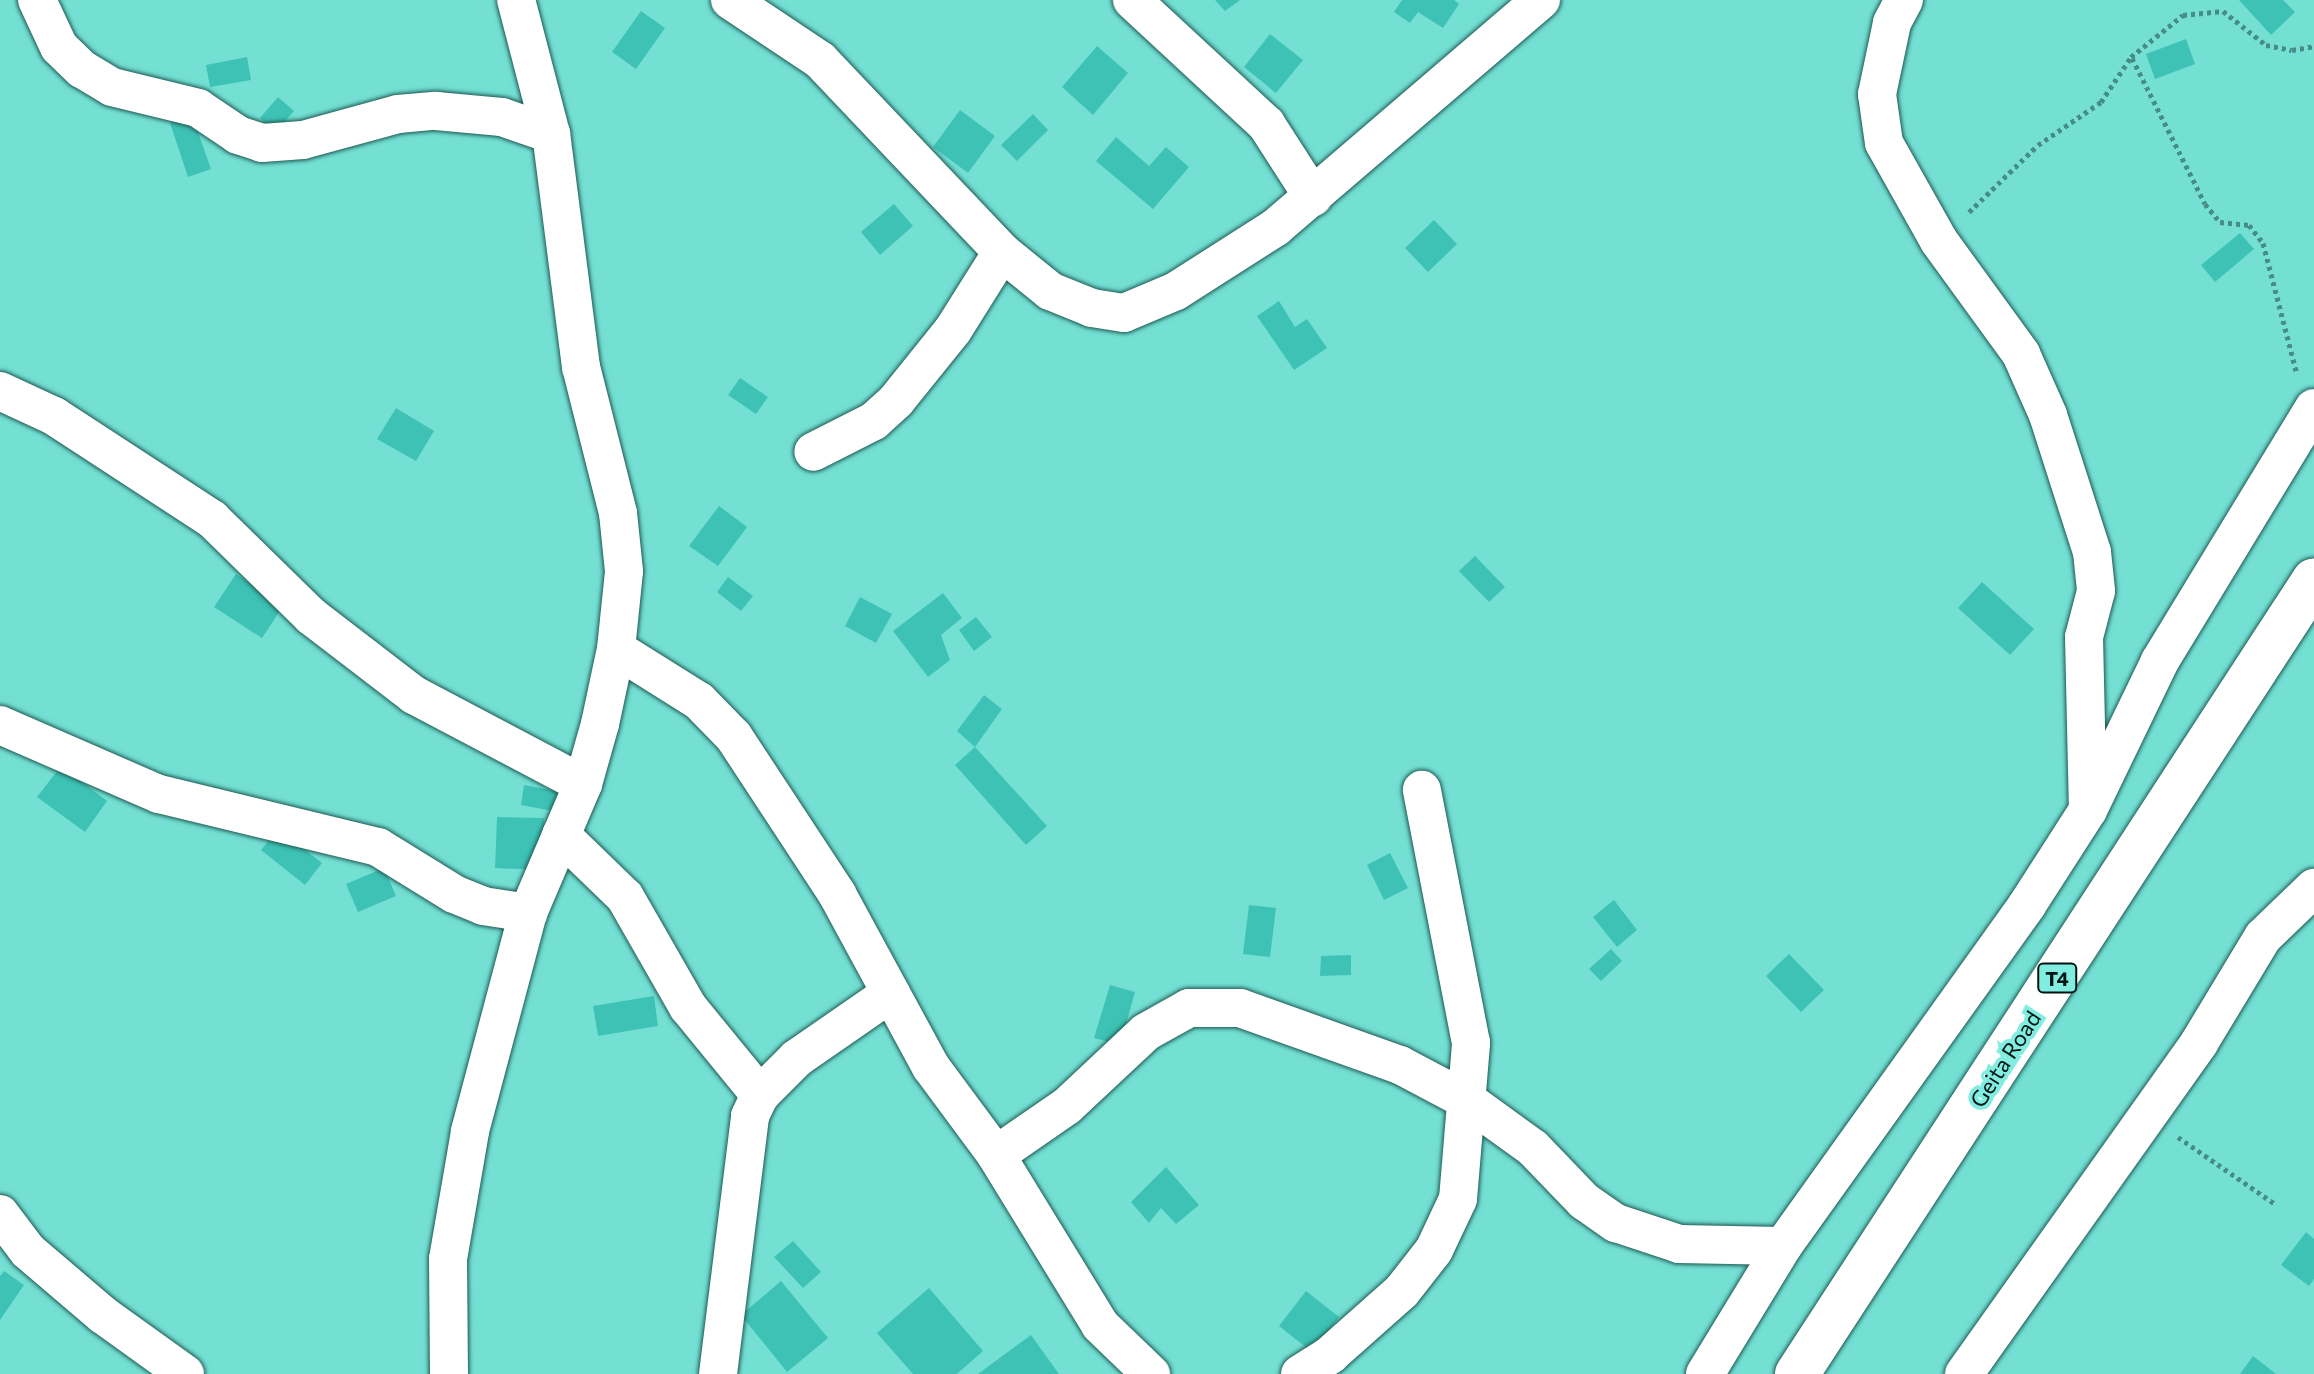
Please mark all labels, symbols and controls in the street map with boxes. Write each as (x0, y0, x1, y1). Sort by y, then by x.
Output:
road number: T4 (2037, 962, 2077, 994)
street label: Geita Road (1964, 1006, 2046, 1112)

